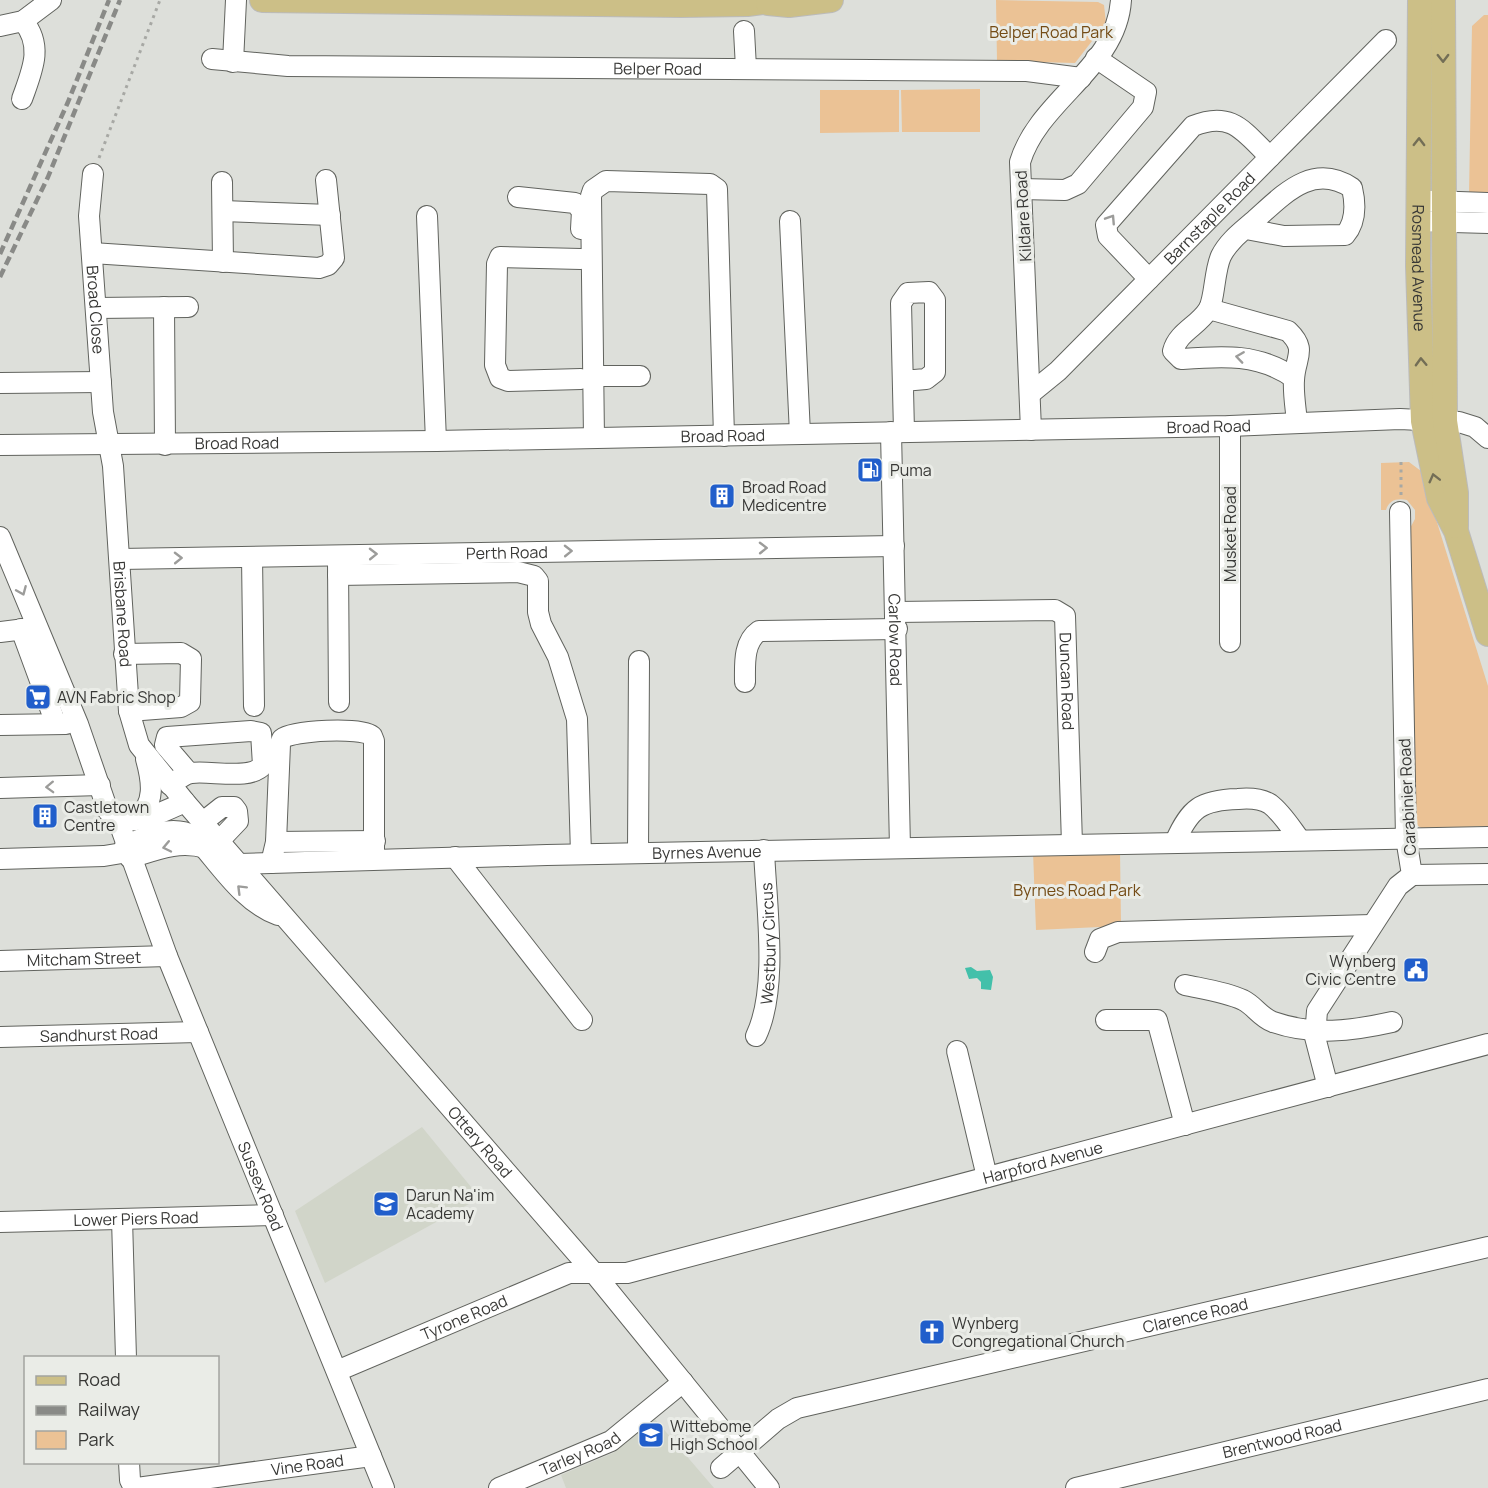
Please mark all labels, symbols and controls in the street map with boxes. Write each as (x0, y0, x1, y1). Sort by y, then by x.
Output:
park label: Belper Road Park (989, 21, 1114, 43)
one-way arrow (1437, 54, 1450, 63)
street label: Belper Road (613, 57, 702, 80)
one-way arrow (1413, 138, 1425, 147)
street label: Barnstaple Road (1159, 167, 1260, 269)
street label: Kildare Road (1010, 170, 1036, 262)
street label: Rosmead Avenue (1407, 204, 1431, 332)
one-way arrow (1104, 214, 1115, 225)
street label: Broad Close (82, 264, 110, 355)
one-way arrow (1236, 352, 1245, 364)
one-way arrow (1415, 358, 1427, 367)
street label: Broad Road (1166, 414, 1251, 438)
street label: Broad Road (681, 424, 765, 447)
street label: Broad Road (195, 431, 279, 454)
fuel station icon: Puma (855, 455, 885, 485)
place label: Puma (890, 459, 932, 481)
one-way arrow (1429, 473, 1442, 483)
place label: Broad Road Medicentre (742, 476, 827, 516)
building icon: Broad Road Medicentre (707, 481, 737, 511)
street label: Musket Road (1219, 486, 1241, 582)
street label: Perth Road (466, 541, 548, 564)
one-way arrow (759, 542, 768, 554)
one-way arrow (564, 545, 573, 557)
one-way arrow (369, 548, 378, 560)
one-way arrow (174, 552, 183, 564)
street label: Brisbane Road (108, 560, 137, 668)
one-way arrow (15, 585, 27, 596)
street label: Carlow Road (884, 593, 907, 686)
street label: Duncan Road (1055, 632, 1080, 731)
supermarket icon: AVN Fabric Shop (23, 682, 53, 712)
place label: AVN Fabric Shop (57, 686, 176, 708)
street label: Carabinier Road (1393, 738, 1421, 856)
one-way arrow (45, 781, 54, 793)
place label: Castletown Centre (64, 796, 149, 836)
building icon: Castletown Centre (30, 801, 60, 831)
one-way arrow (163, 840, 173, 853)
street label: Byrnes Avenue (652, 840, 762, 864)
park label: Byrnes Road Park (1013, 879, 1142, 901)
street label: Westbury Circus (755, 882, 780, 1006)
one-way arrow (237, 885, 248, 896)
street label: Mitcham Street (26, 946, 141, 971)
place label: Wynberg Civic Centre (1305, 950, 1396, 990)
public building icon: Wynberg Civic Centre (1401, 955, 1431, 985)
street label: Sandhurst Road (40, 1022, 158, 1047)
street label: Ottery Road (443, 1101, 517, 1182)
street label: Harpford Avenue (980, 1136, 1105, 1189)
street label: Sussex Road (233, 1138, 289, 1234)
place label: Darun Na'im Academy (406, 1184, 494, 1224)
school or university icon: Darun Na'im Academy (371, 1189, 401, 1219)
street label: Lower Piers Road (73, 1206, 199, 1231)
street label: Tyrone Road (418, 1289, 511, 1345)
street label: Clarence Road (1140, 1292, 1250, 1338)
place label: Wynberg Congregational Church (952, 1312, 1125, 1352)
church icon: Wynberg Congregational Church (917, 1317, 947, 1347)
legend (24, 1356, 219, 1464)
text: Road (78, 1367, 121, 1391)
text: Railway (78, 1397, 140, 1421)
street label: Brentwood Road (1220, 1414, 1344, 1463)
place label: Wittebome High School (670, 1415, 758, 1455)
school or university icon: Wittebome High School (636, 1420, 666, 1450)
text: Park (78, 1427, 115, 1451)
street label: Tarley Road (536, 1427, 625, 1481)
street label: Vine Road (270, 1449, 345, 1481)

